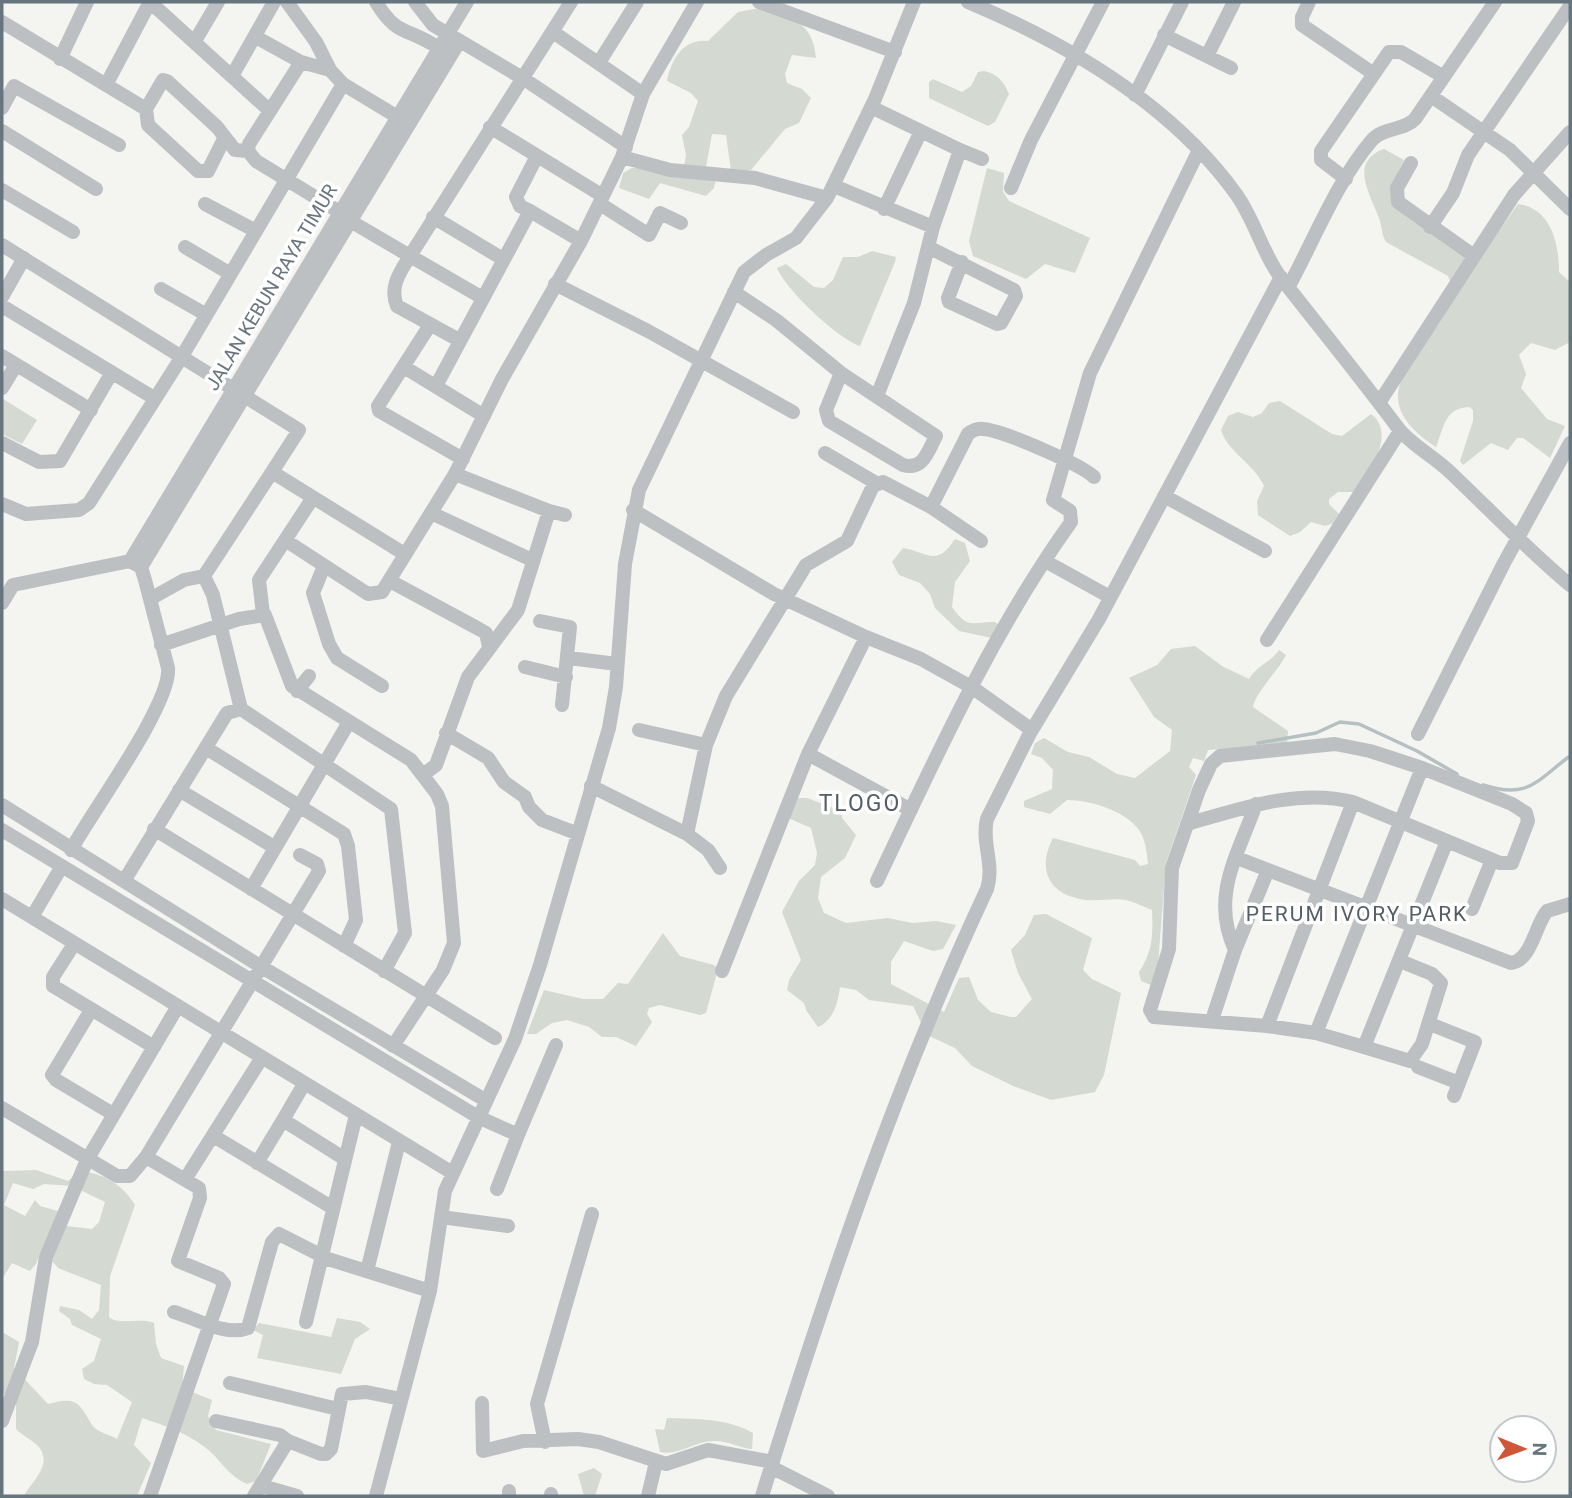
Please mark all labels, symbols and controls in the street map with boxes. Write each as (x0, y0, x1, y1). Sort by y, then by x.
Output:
street label: JALAN KEBUN RAYA TIMUR (201, 180, 342, 395)
district label: TLOGO (819, 790, 901, 817)
district label: PERUM IVORY PARK (1246, 902, 1468, 926)
north arrow (1488, 1414, 1558, 1484)
text: N (1528, 1442, 1551, 1456)

